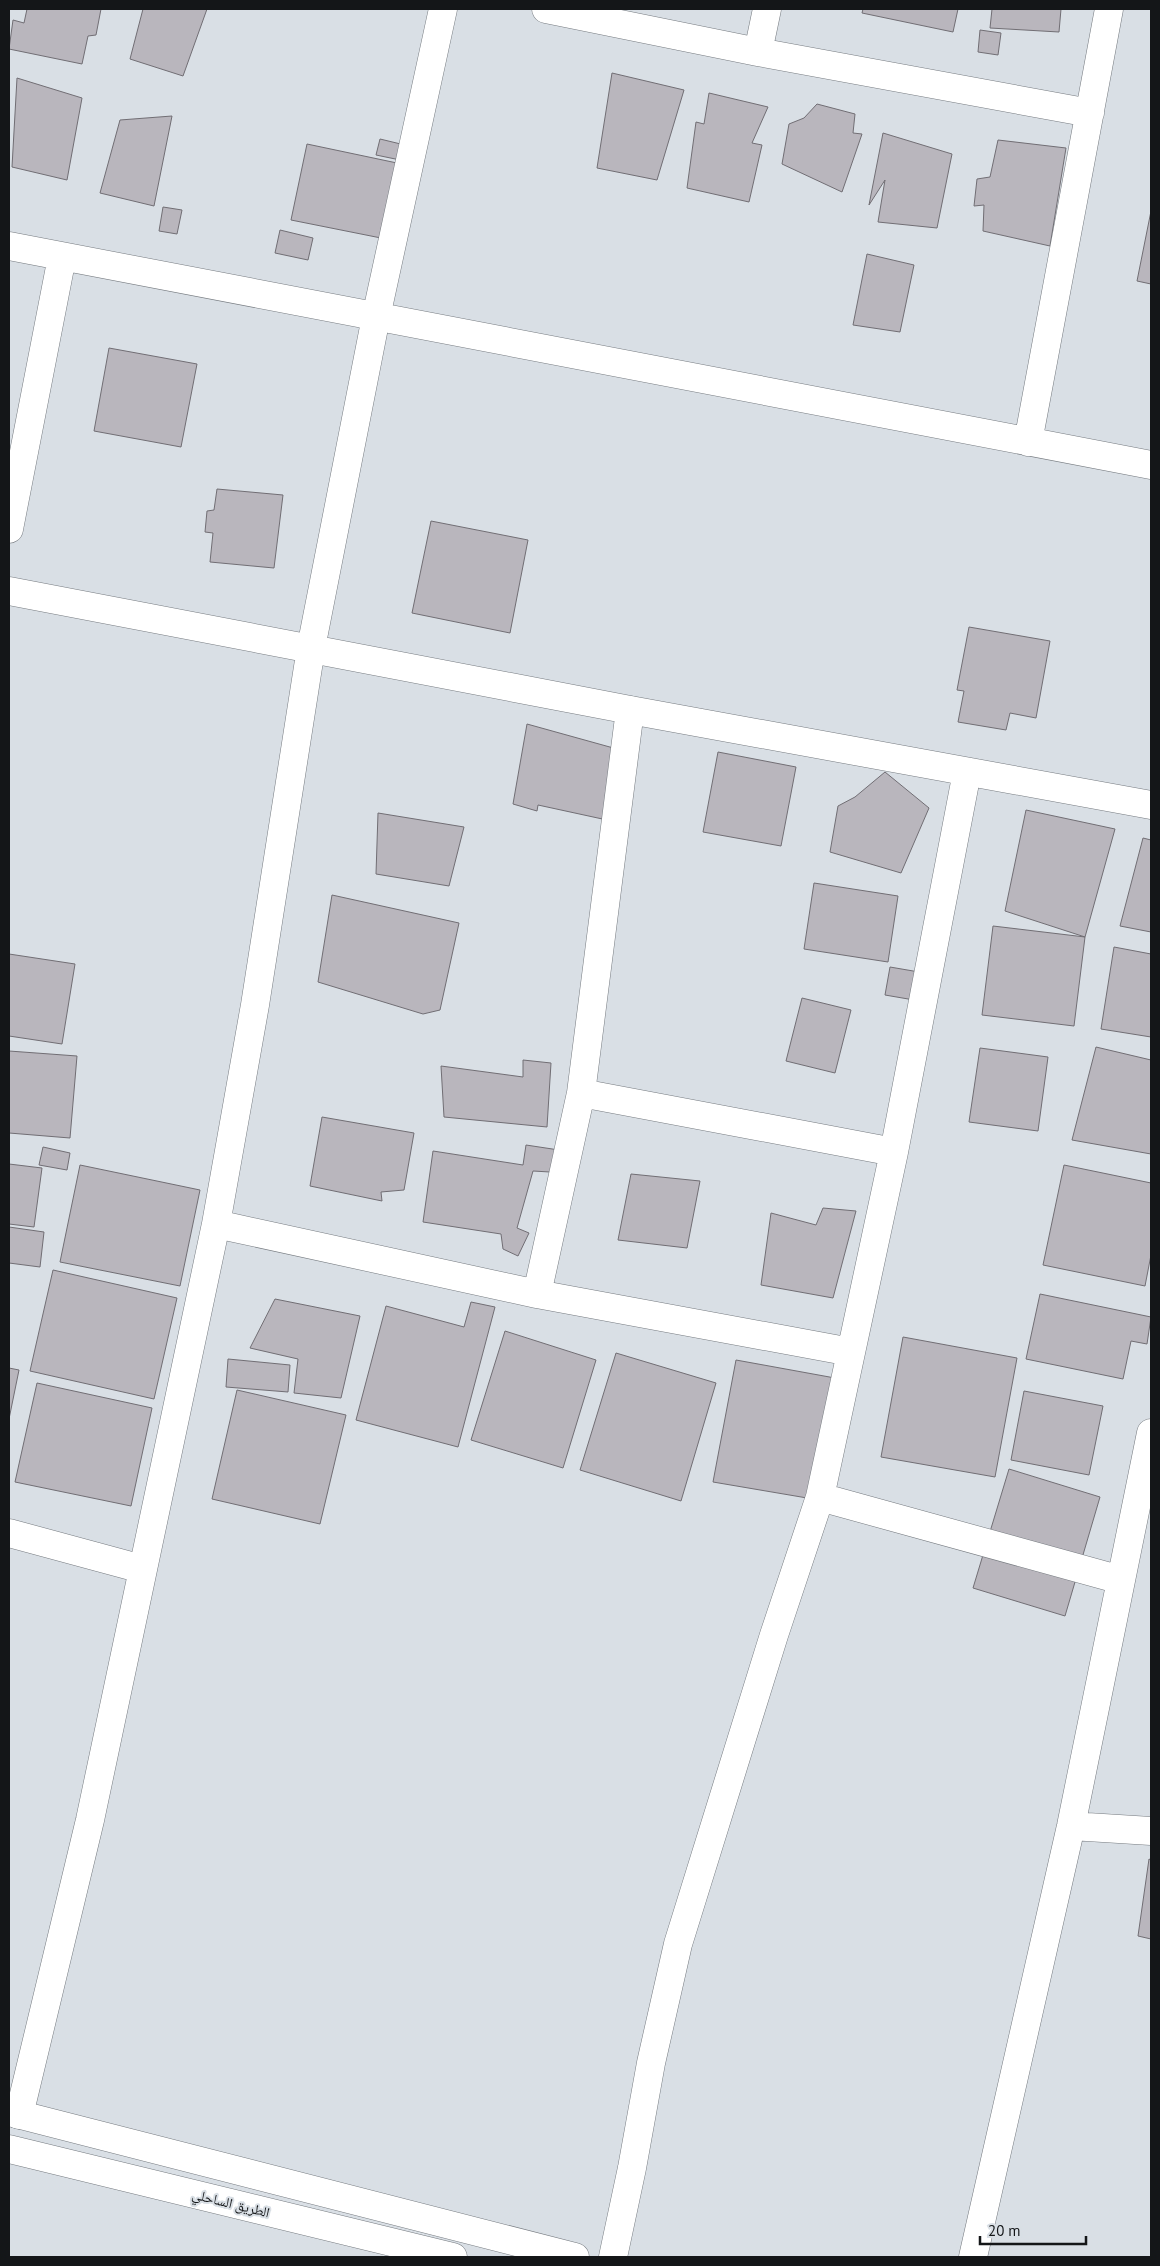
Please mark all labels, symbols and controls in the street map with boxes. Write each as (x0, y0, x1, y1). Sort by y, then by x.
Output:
street label: الطريق الساحلي (190, 2185, 272, 2224)
scale bar (980, 2214, 1086, 2246)
text: 20 m (988, 2221, 1021, 2240)

